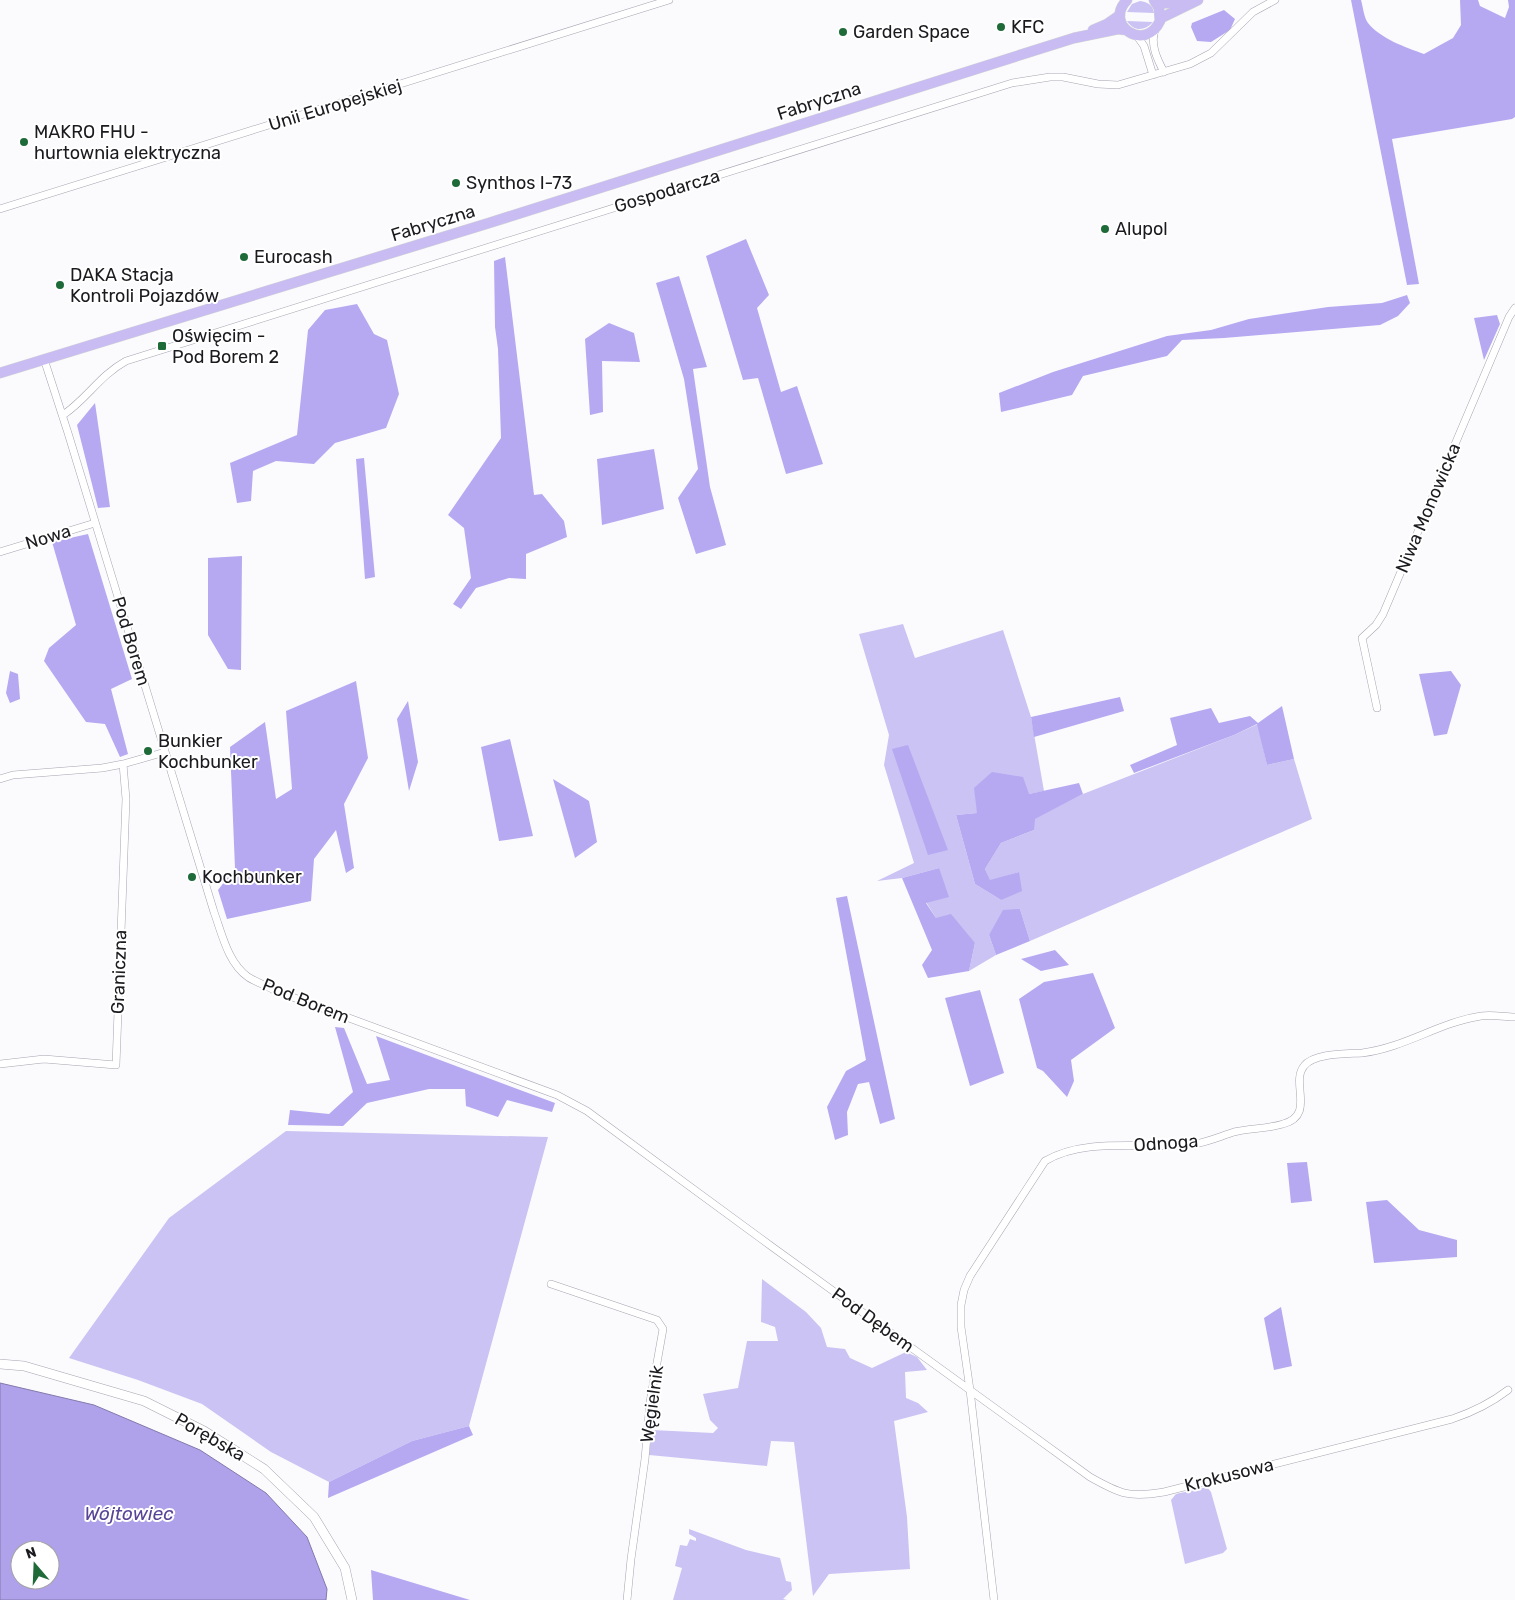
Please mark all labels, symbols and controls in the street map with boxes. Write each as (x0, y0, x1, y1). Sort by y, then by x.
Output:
place label: KFC (1011, 16, 1044, 38)
place label: Garden Space (853, 21, 970, 43)
marker: KFC (995, 21, 1007, 33)
marker: Garden Space (837, 26, 849, 38)
street label: Unii Europejskiej (266, 74, 404, 136)
street label: Fabryczna (774, 77, 864, 125)
place label: MAKRO FHU - hurtownia elektryczna (34, 121, 221, 164)
marker: MAKRO FHU - hurtownia elektryczna (18, 136, 30, 148)
street label: Gospodarcza (612, 165, 722, 217)
place label: Synthos I-73 (466, 172, 572, 194)
marker: Synthos I-73 (450, 177, 462, 189)
street label: Fabryczna (388, 200, 478, 246)
place label: Alupol (1115, 218, 1168, 240)
marker: Alupol (1099, 223, 1111, 235)
place label: Eurocash (254, 246, 333, 268)
marker: Eurocash (238, 251, 250, 263)
place label: DAKA Stacja Kontroli Pojazdów (70, 264, 219, 307)
marker: DAKA Stacja Kontroli Pojazdów (54, 279, 66, 291)
place label: Oświęcim - Pod Borem 2 (172, 325, 279, 368)
marker: Oświęcim - Pod Borem 2 (156, 340, 168, 352)
street label: Niwa Monowicka (1391, 440, 1465, 576)
street label: Nowa (22, 520, 74, 554)
street label: Pod Borem (107, 594, 155, 688)
place label: Bunkier Kochbunker (158, 730, 258, 773)
marker: Bunkier Kochbunker (142, 745, 154, 757)
place label: Kochbunker (202, 866, 302, 888)
marker: Kochbunker (186, 871, 198, 883)
street label: Graniczna (107, 930, 131, 1014)
street label: Pod Borem (259, 974, 353, 1028)
street label: Odnoga (1133, 1130, 1199, 1156)
street label: Pod Dębem (828, 1283, 918, 1357)
street label: Węgielnik (636, 1363, 668, 1444)
street label: Porębska (171, 1408, 249, 1466)
street label: Krokusowa (1182, 1453, 1276, 1497)
water label: Wójtowiec (84, 1502, 174, 1525)
north arrow (10, 1540, 60, 1590)
text: N (23, 1544, 38, 1563)

